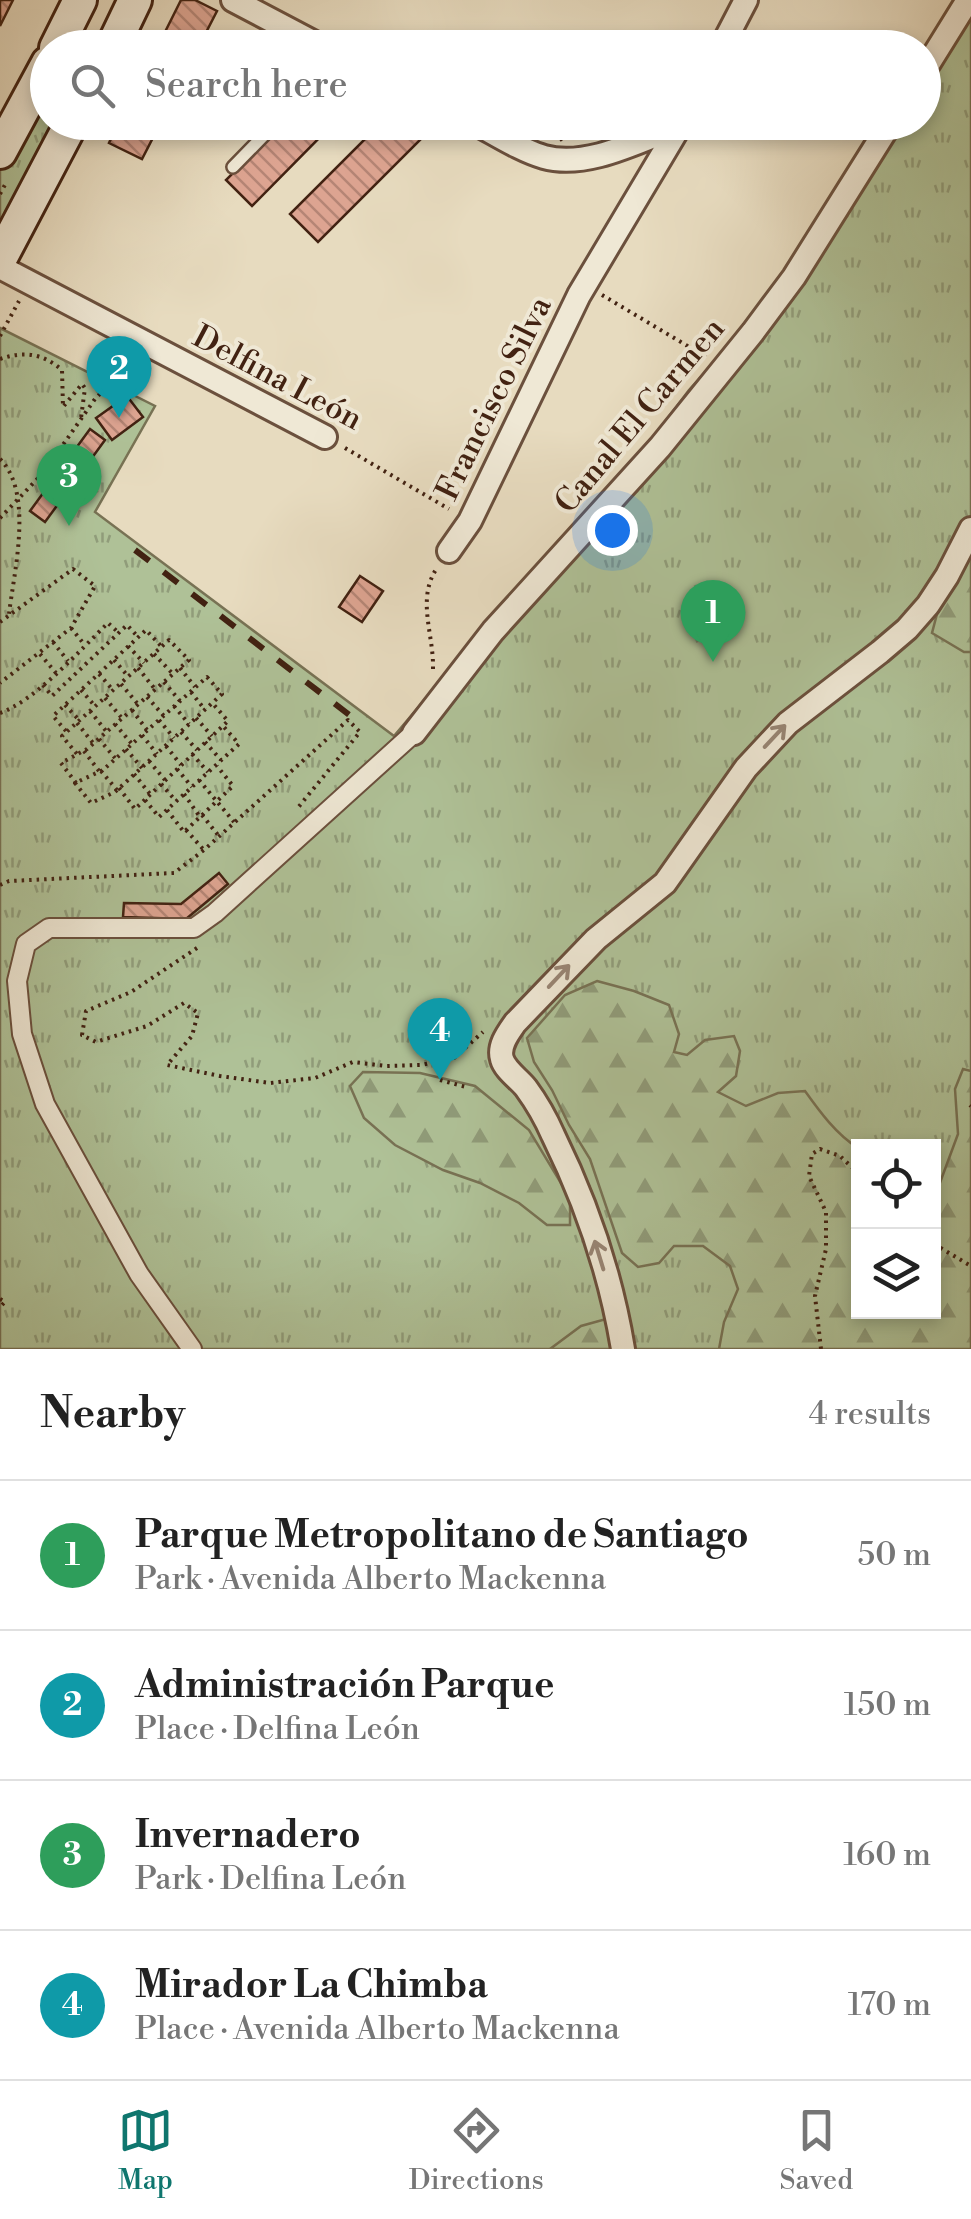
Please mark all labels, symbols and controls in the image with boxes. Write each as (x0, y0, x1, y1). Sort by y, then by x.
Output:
search box (30, 30, 941, 140)
icon: search (65, 58, 120, 113)
text: Search here (145, 62, 348, 109)
street label: Francisco Silva (427, 289, 561, 507)
street label: Canal El Carmen (546, 309, 733, 522)
street label: Delfina León (186, 316, 369, 439)
pin: 2 (86, 336, 152, 418)
pin: 3 (36, 444, 102, 526)
your location (587, 505, 638, 556)
pin: 1 (680, 580, 746, 662)
one-way arrow (763, 724, 786, 749)
one-way arrow (547, 964, 570, 989)
pin: 4 (408, 998, 472, 1080)
map controls (851, 1139, 941, 1319)
button: locate (851, 1139, 941, 1229)
button: layers (851, 1229, 941, 1319)
one-way arrow (589, 1239, 607, 1271)
text: Nearby (40, 1388, 185, 1441)
text: 4 results (809, 1394, 931, 1434)
text: Parque Metropolitano de Santiago (135, 1512, 749, 1559)
text: 1 (65, 1535, 80, 1575)
text: 50 m (858, 1535, 931, 1575)
text: Park · Avenida Alberto Mackenna (135, 1559, 606, 1599)
text: Administración Parque (135, 1662, 554, 1709)
text: 2 (62, 1685, 83, 1725)
text: 150 m (844, 1685, 931, 1725)
text: Place · Delfina León (135, 1709, 420, 1749)
text: Invernadero (135, 1812, 361, 1859)
text: 3 (63, 1835, 82, 1875)
text: 160 m (843, 1835, 931, 1875)
text: Park · Delfina León (135, 1859, 406, 1899)
text: Mirador La Chimba (135, 1962, 488, 2009)
text: 4 (62, 1985, 83, 2025)
text: 170 m (848, 1985, 931, 2025)
text: Place · Avenida Alberto Mackenna (135, 2009, 620, 2049)
tab: Map (118, 2103, 173, 2198)
tab: Directions (409, 2103, 544, 2198)
tab: Saved (780, 2103, 853, 2198)

